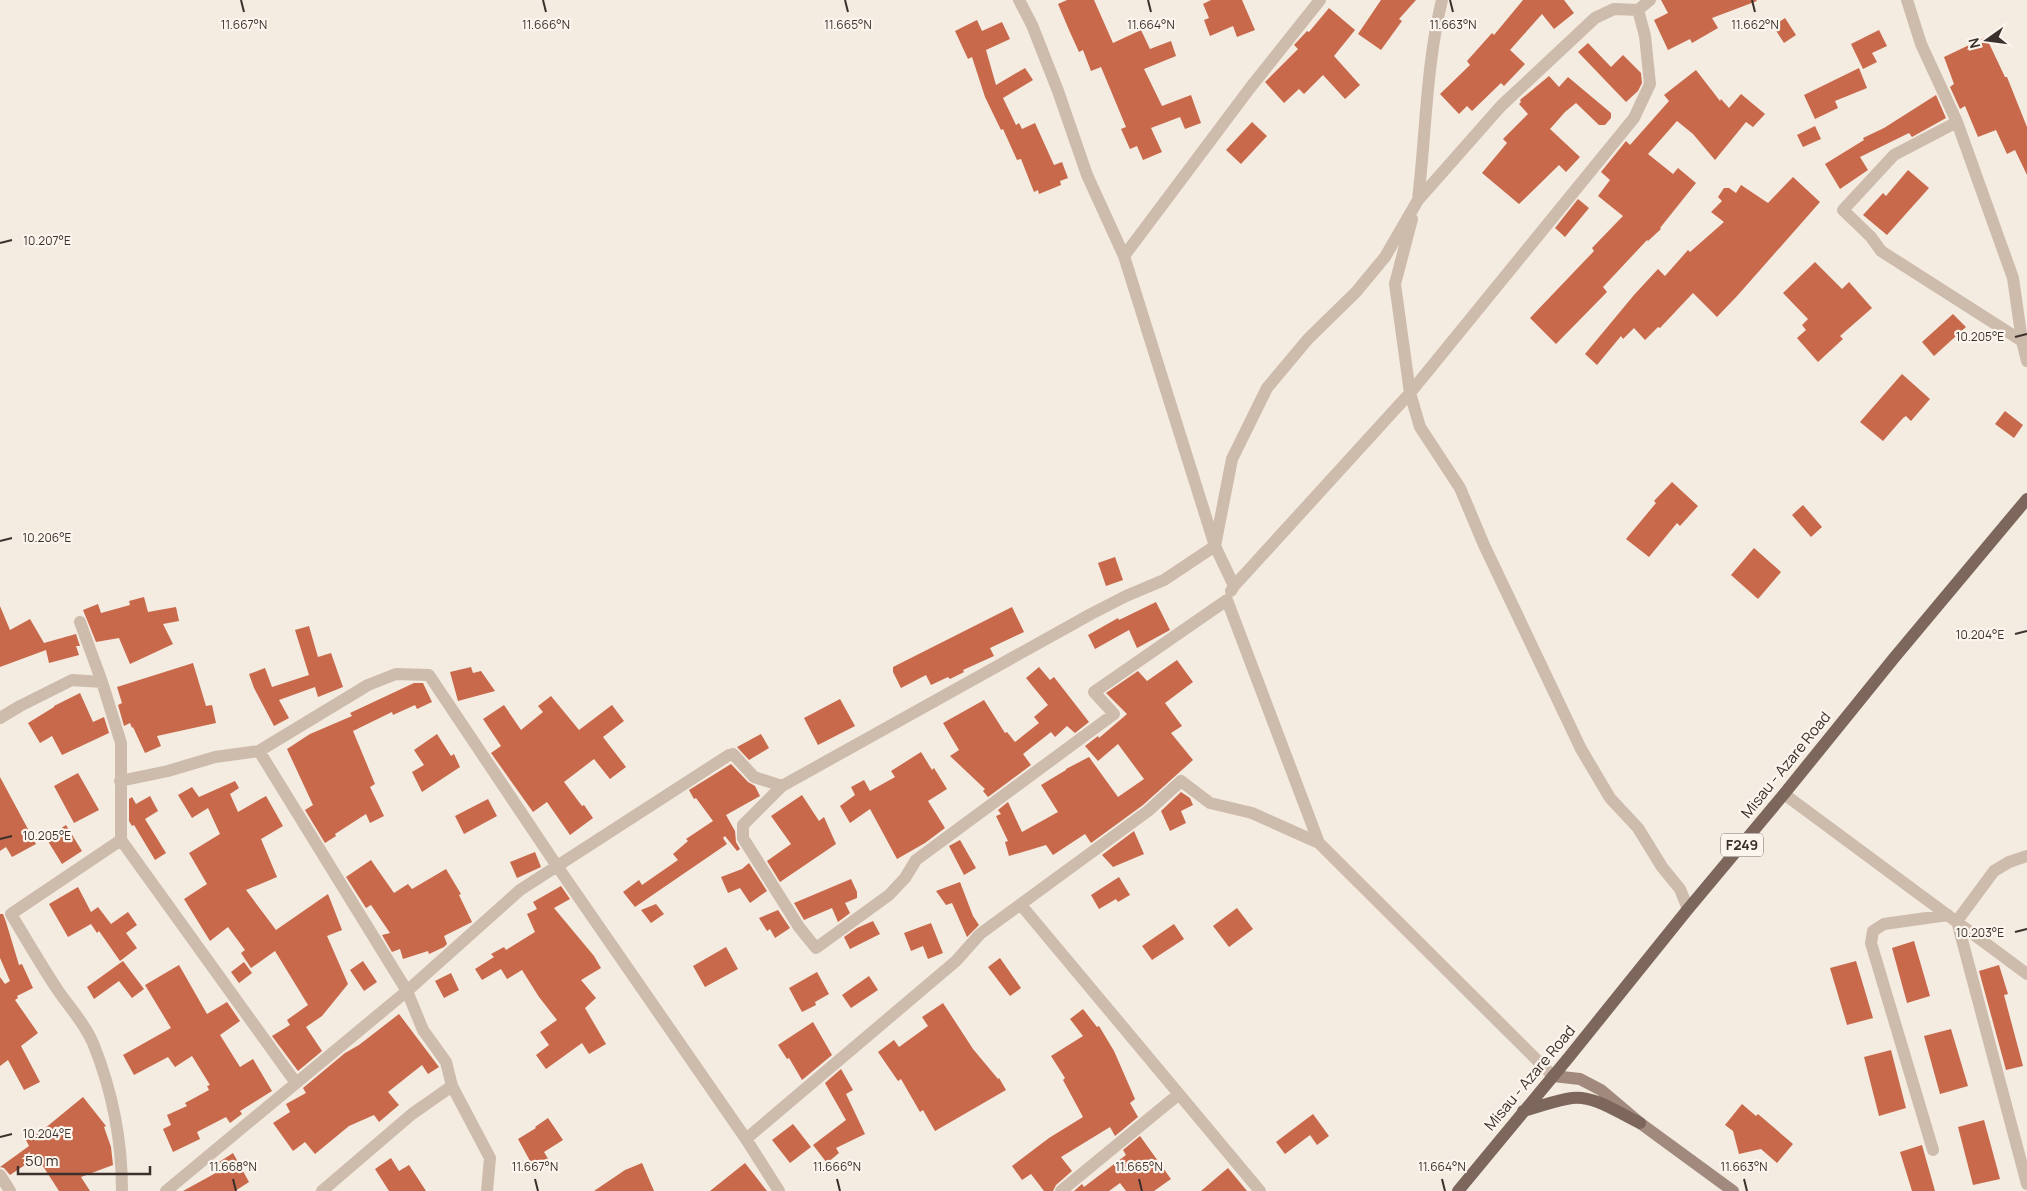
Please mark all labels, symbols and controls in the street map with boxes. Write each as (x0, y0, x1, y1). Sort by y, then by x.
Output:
north arrow (1962, 15, 2012, 65)
text: 11.667°N (221, 16, 267, 33)
text: 11.666°N (522, 16, 570, 33)
text: 11.665°N (824, 16, 872, 33)
text: 11.664°N (1127, 16, 1175, 33)
text: 11.663°N (1429, 16, 1477, 33)
text: 11.662°N (1731, 16, 1779, 33)
text: N (1963, 36, 1984, 50)
text: 10.207°E (23, 232, 71, 249)
text: 10.205°E (1956, 328, 2004, 345)
text: 10.206°E (23, 529, 72, 546)
text: 10.204°E (1956, 626, 2004, 643)
street label: Misau - Azare Road (1736, 707, 1835, 822)
text: 10.205°E (23, 827, 71, 844)
road number: F249 (1721, 834, 1763, 856)
text: 10.203°E (1956, 924, 2004, 941)
street label: Misau - Azare Road (1479, 1021, 1580, 1135)
text: 10.204°E (23, 1125, 71, 1142)
scale bar (18, 1144, 150, 1176)
text: 50 m (25, 1150, 59, 1171)
text: 11.668°N (209, 1158, 257, 1175)
text: 11.667°N (512, 1158, 558, 1175)
text: 11.666°N (813, 1158, 861, 1175)
text: 11.665°N (1115, 1158, 1163, 1175)
text: 11.664°N (1418, 1158, 1466, 1175)
text: 11.663°N (1720, 1158, 1768, 1175)

